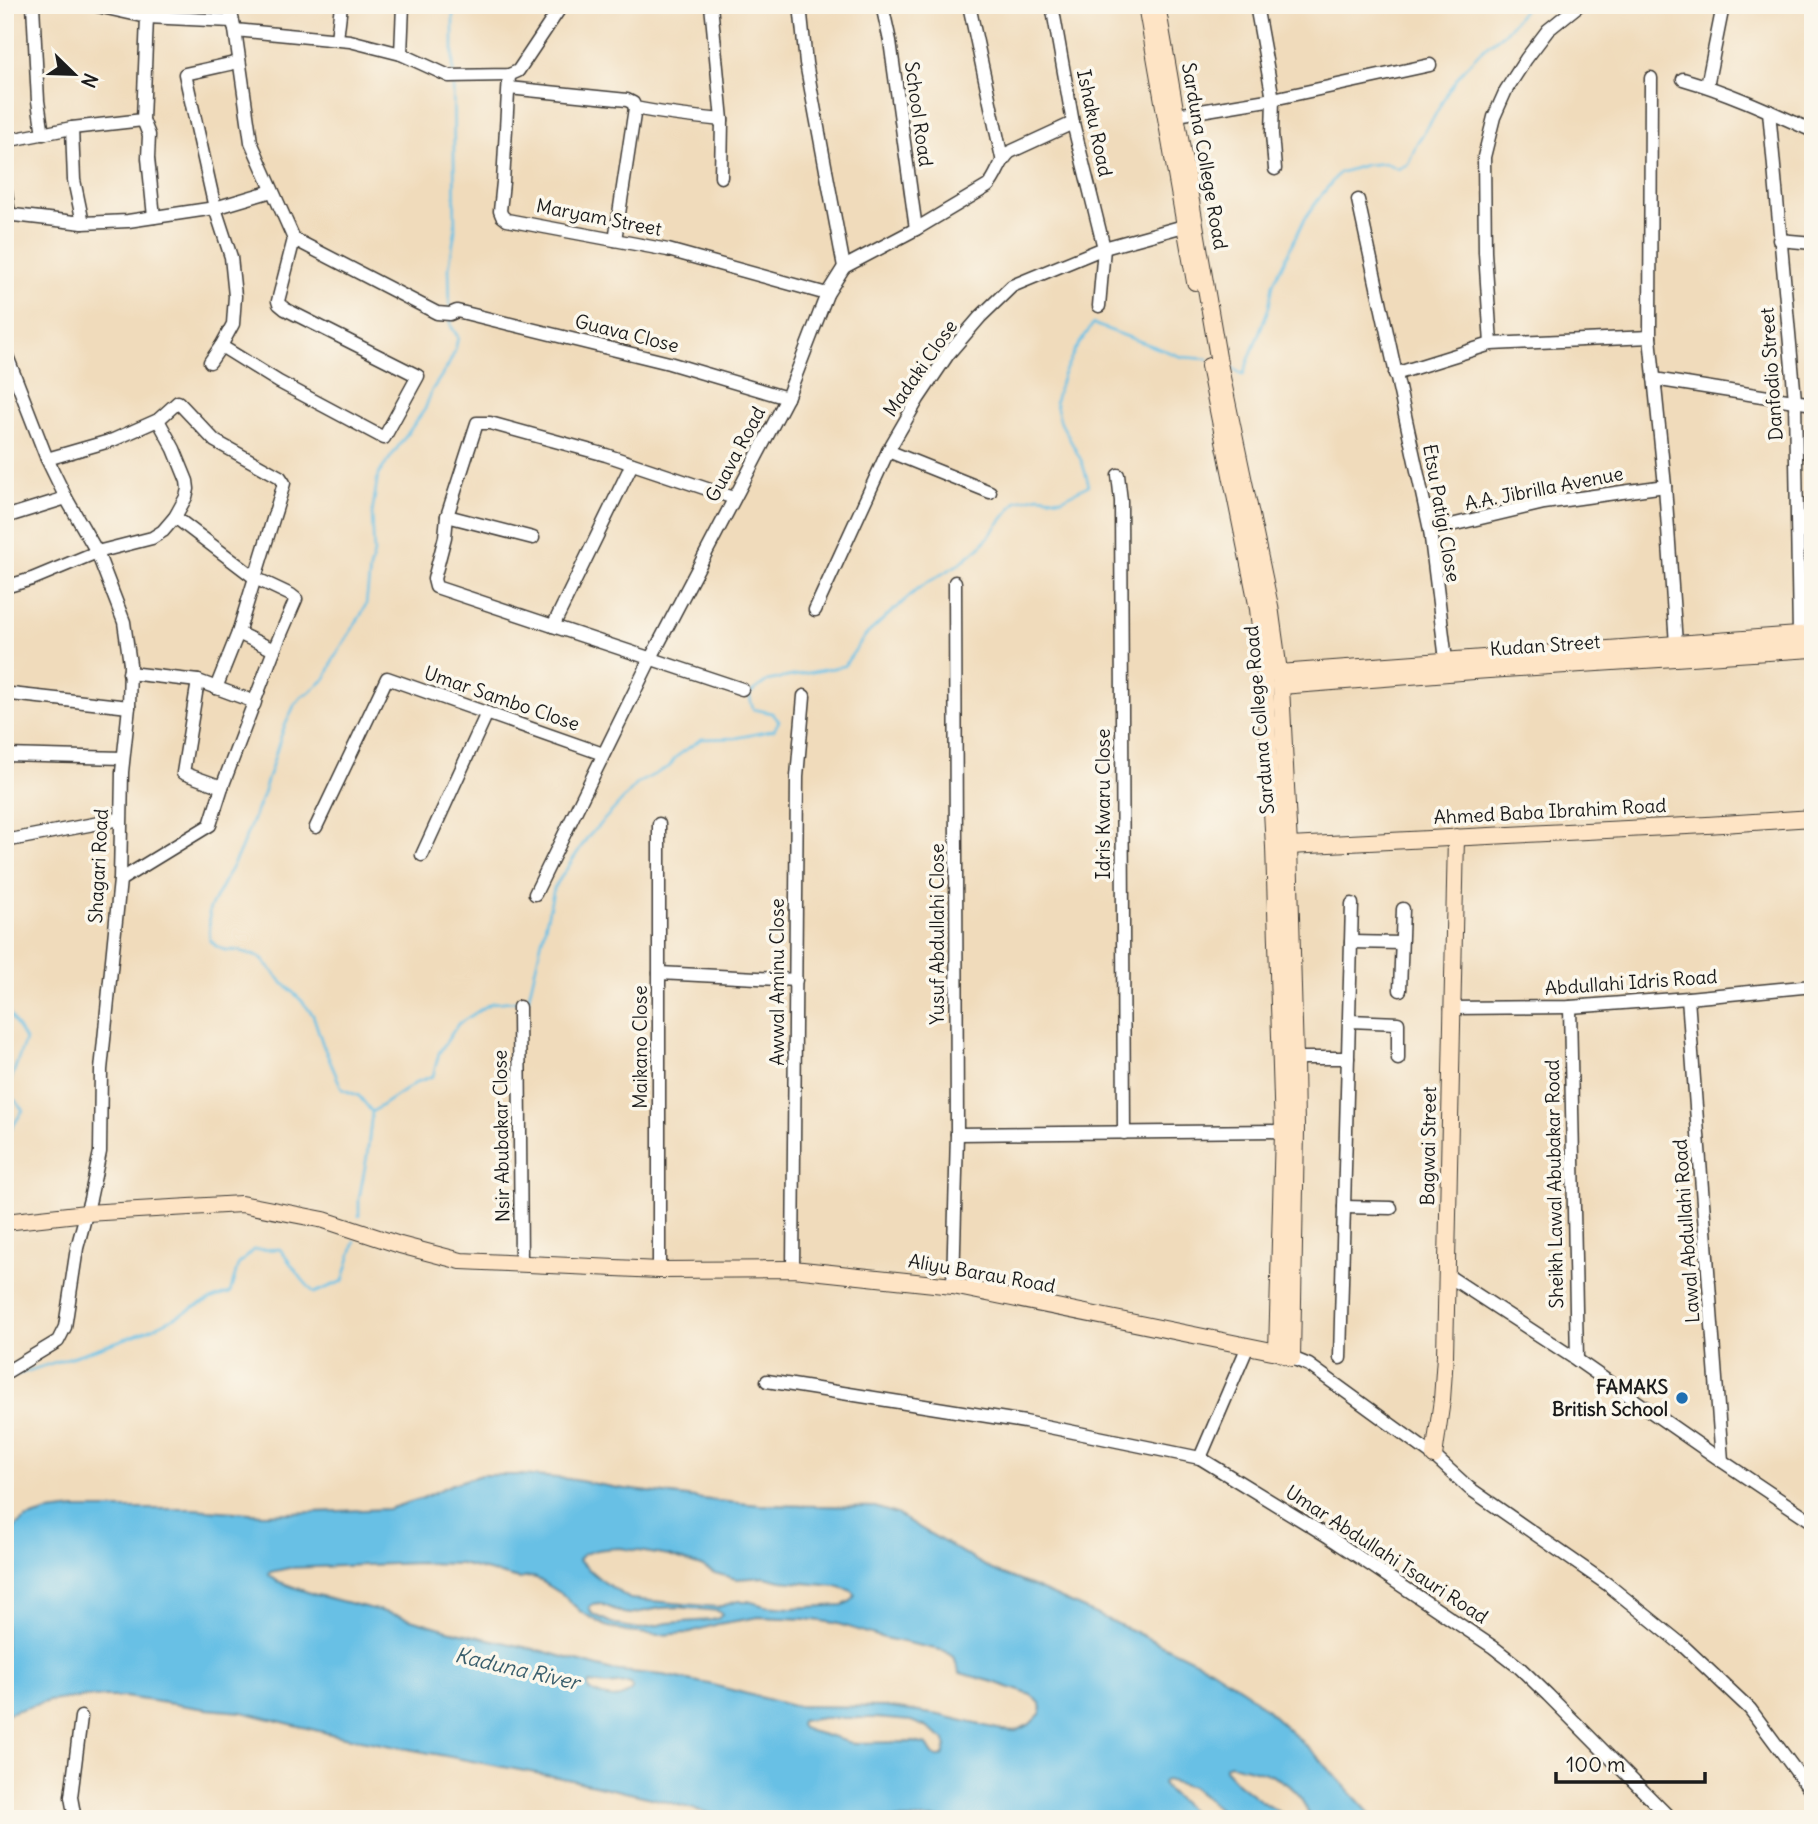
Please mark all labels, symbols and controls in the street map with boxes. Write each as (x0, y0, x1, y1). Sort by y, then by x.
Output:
north arrow (38, 38, 108, 108)
street label: School Road (900, 60, 938, 168)
street label: Sarduna College Road (1177, 61, 1233, 251)
street label: Ishaku Road (1072, 67, 1118, 179)
text: N (76, 70, 103, 91)
street label: Maryam Street (534, 193, 664, 241)
street label: Danfodio Street (1754, 307, 1788, 441)
street label: Guava Close (572, 308, 682, 358)
street label: Madaki Close (878, 315, 962, 421)
street label: Guava Road (700, 402, 770, 506)
street label: Etsu Patigi Close (1418, 442, 1466, 584)
street label: A.A. Jibrilla Avenue (1463, 461, 1625, 515)
street label: Sarduna College Road (1239, 625, 1279, 815)
street label: Kudan Street (1489, 629, 1601, 661)
street label: Umar Sambo Close (421, 660, 583, 736)
street label: Idris Kwaru Close (1091, 729, 1115, 879)
street label: Ahmed Baba Ibrahim Road (1433, 793, 1667, 829)
street label: Shagari Road (83, 808, 113, 924)
street label: Yusuf Abdullahi Close (925, 843, 949, 1025)
street label: Awwal Aminu Close (765, 898, 789, 1066)
street label: Abdullahi Idris Road (1544, 964, 1718, 1000)
street label: Maikano Close (628, 985, 652, 1109)
street label: Nsir Abubakar Close (487, 1050, 515, 1222)
street label: Sheikh Lawal Abubakar Road (1540, 1059, 1568, 1309)
street label: Bagwai Street (1415, 1086, 1441, 1206)
street label: Lawal Abdullahi Road (1668, 1138, 1704, 1324)
street label: Aliyu Barau Road (907, 1248, 1057, 1298)
place label: FAMAKS British School (1552, 1375, 1668, 1421)
marker: FAMAKS British School (1674, 1390, 1690, 1406)
street label: Umar Abdullahi Tsauri Road (1281, 1479, 1493, 1629)
water label: Kaduna River (452, 1641, 584, 1696)
scale bar (1556, 1740, 1704, 1784)
text: 100 m (1566, 1751, 1625, 1778)

